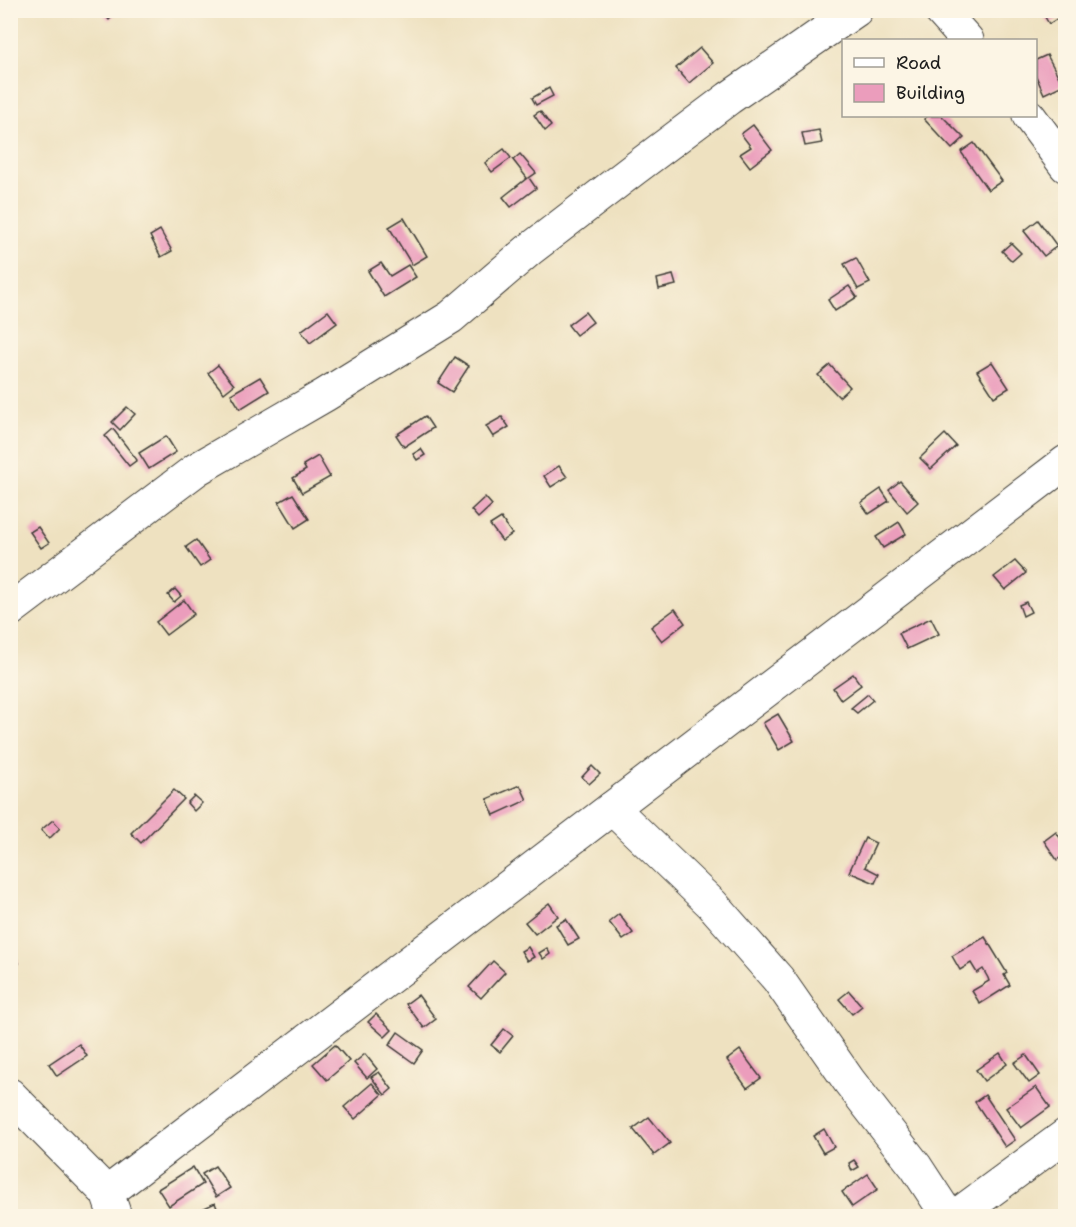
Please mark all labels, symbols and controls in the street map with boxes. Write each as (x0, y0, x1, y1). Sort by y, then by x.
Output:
legend (842, 39, 1037, 117)
text: Road (896, 51, 941, 75)
text: Building (896, 81, 965, 105)

